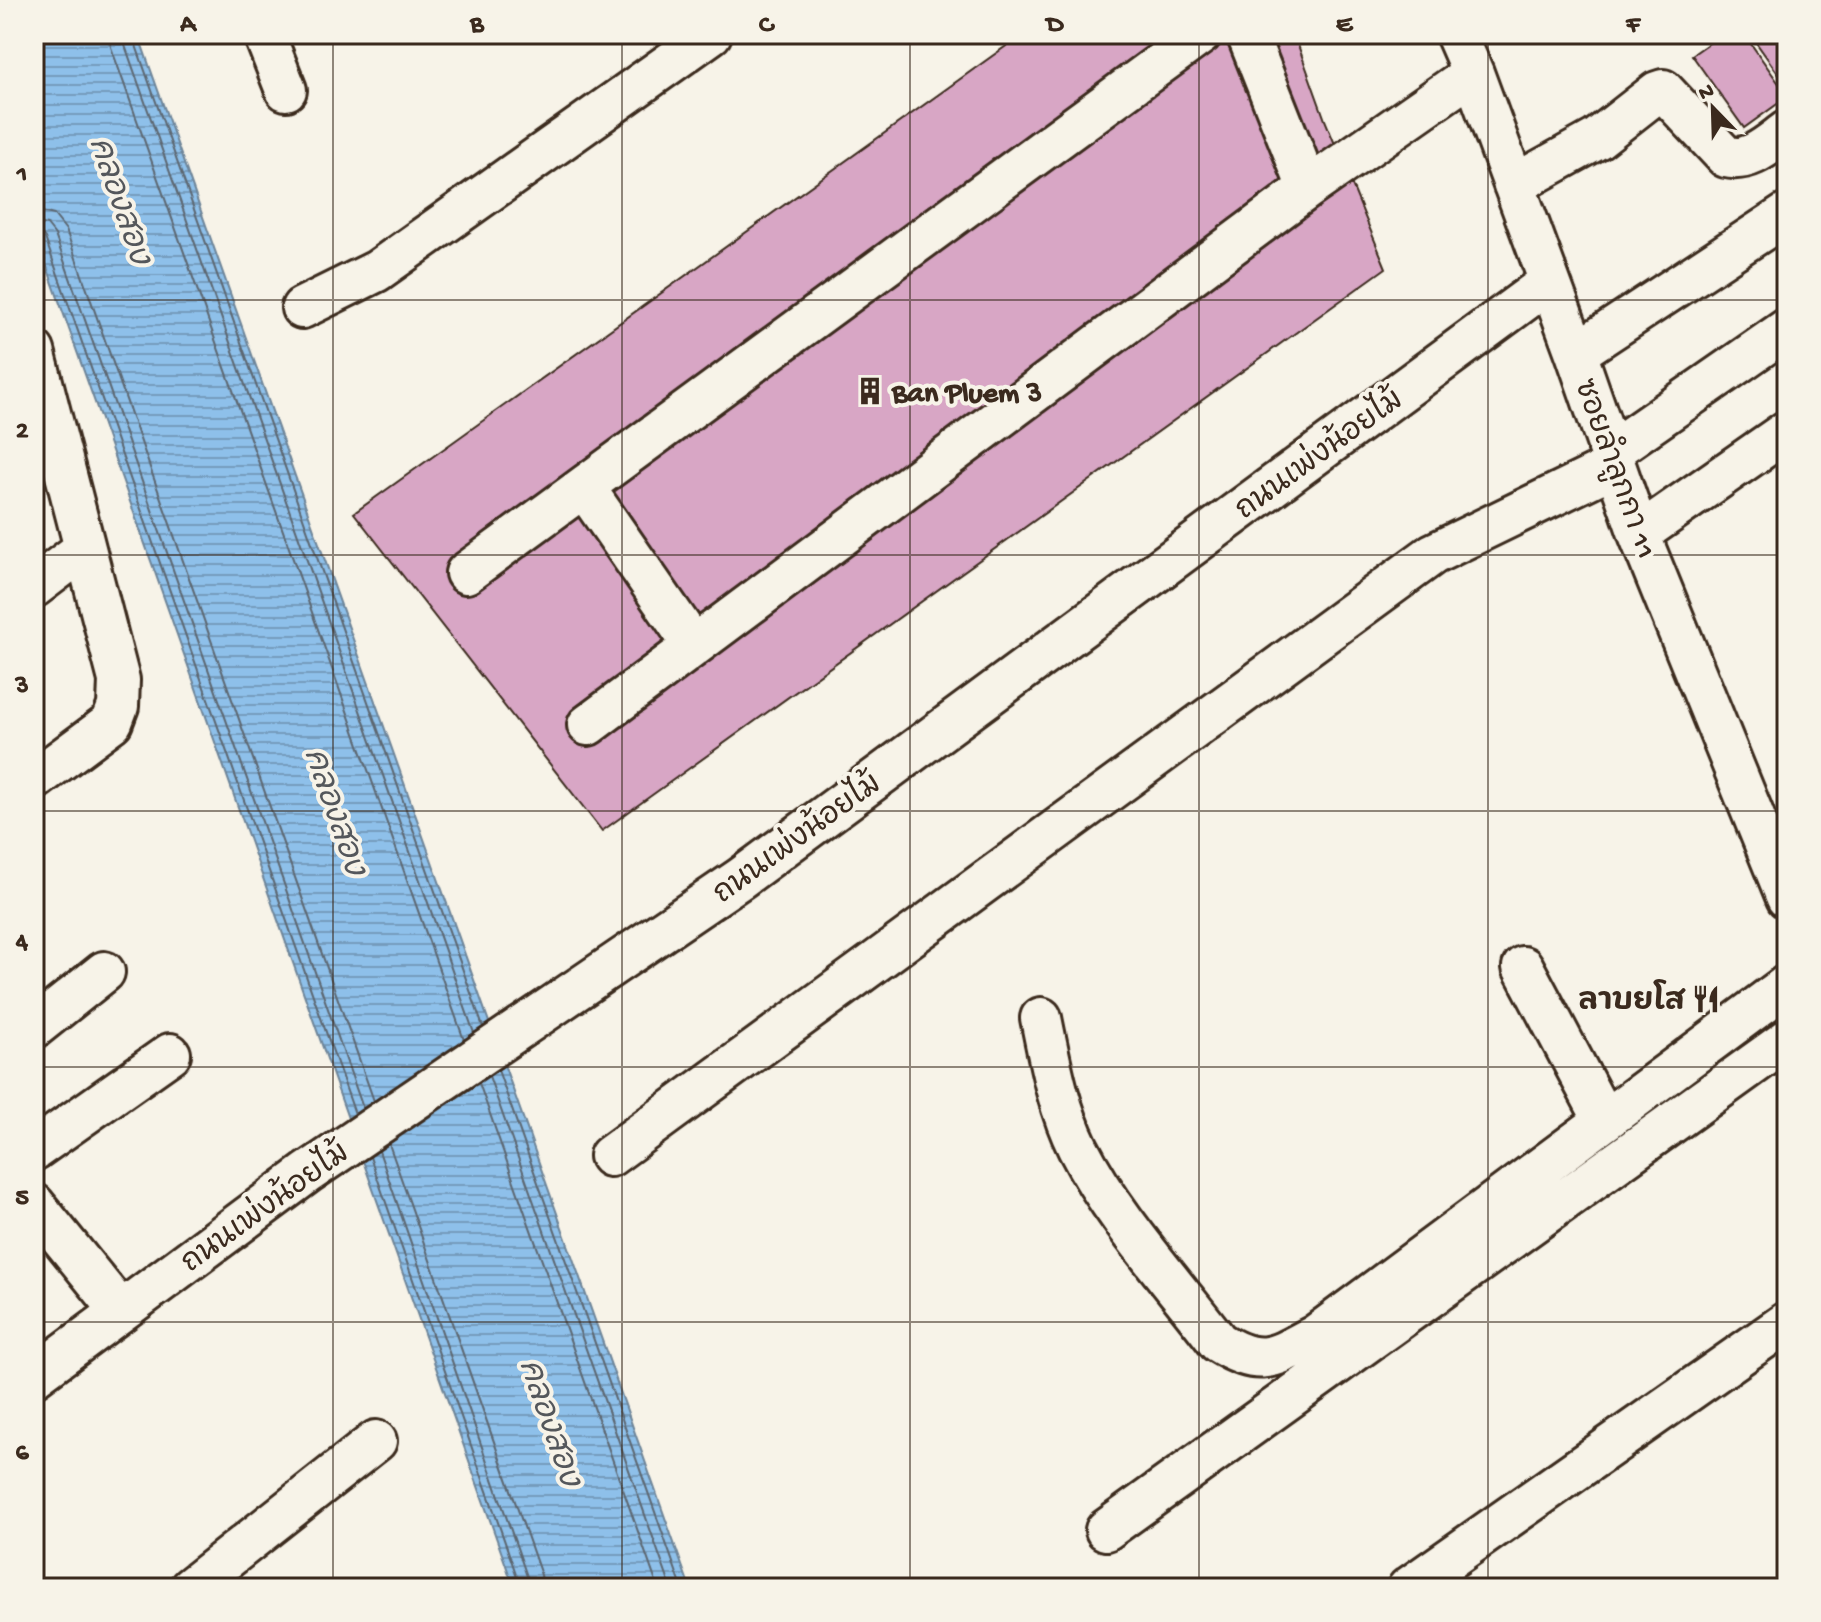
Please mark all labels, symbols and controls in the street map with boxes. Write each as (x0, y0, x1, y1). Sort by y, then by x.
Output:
text: A (179, 11, 197, 42)
text: B (469, 11, 485, 42)
text: C (759, 11, 776, 42)
text: D (1045, 11, 1065, 42)
text: E (1336, 11, 1354, 42)
text: F (1625, 11, 1641, 42)
north arrow (1673, 68, 1753, 148)
text: N (1695, 78, 1718, 108)
water label: คลองสอง (78, 133, 158, 273)
text: 1 (16, 161, 27, 192)
street label: ซอยลำลูกกา 11 (1564, 373, 1667, 564)
building icon: Ban Pluem 3 (855, 376, 885, 406)
place label: Ban Pluem 3 (891, 378, 1042, 413)
street label: ถนนเพ่งน้อยไม้ (1226, 378, 1411, 529)
text: 2 (16, 417, 29, 448)
text: 3 (14, 672, 29, 703)
water label: คลองสอง (293, 744, 373, 884)
street label: ถนนเพ่งน้อยไม้ (704, 762, 889, 913)
text: 4 (15, 928, 29, 959)
place label: ลาบยโส (1578, 979, 1686, 1021)
restaurant icon: ลาบยโส (1691, 984, 1721, 1014)
street label: ถนนเพ่งน้อยไม้ (172, 1131, 357, 1282)
text: 5 (15, 1184, 29, 1215)
water label: คลองสอง (508, 1355, 588, 1495)
text: 6 (15, 1439, 29, 1470)

